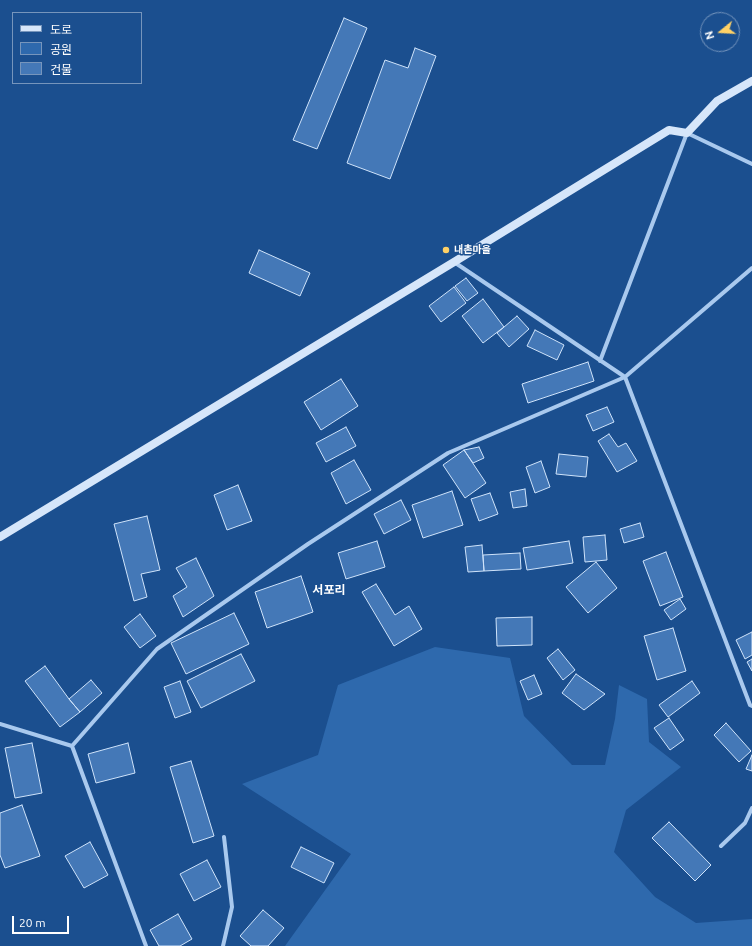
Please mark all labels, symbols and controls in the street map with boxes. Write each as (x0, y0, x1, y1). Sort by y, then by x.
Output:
legend (12, 12, 142, 84)
north arrow (700, 12, 740, 52)
text: 도로 (50, 23, 72, 36)
text: N (703, 30, 717, 41)
text: 공원 (50, 43, 72, 56)
text: 건물 (50, 63, 72, 76)
place label: 내촌마을 (454, 244, 491, 256)
marker: 내촌마을 (441, 245, 451, 255)
district label: 서포리 (312, 583, 346, 597)
scale bar (14, 908, 71, 934)
text: 20 m (19, 916, 46, 929)

